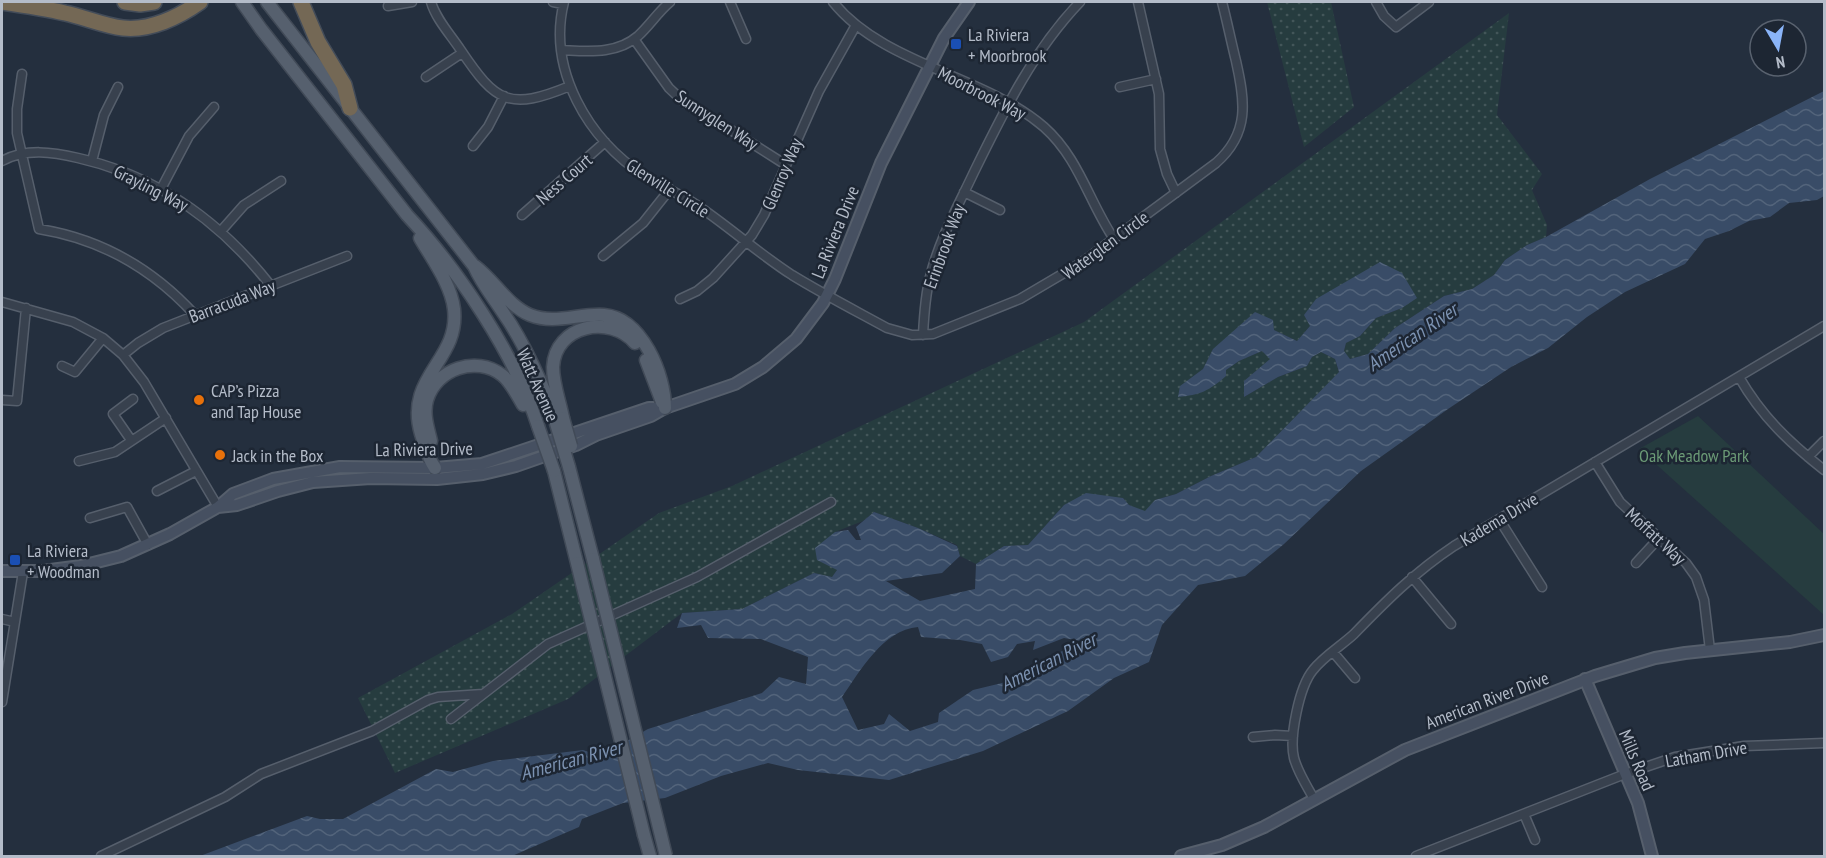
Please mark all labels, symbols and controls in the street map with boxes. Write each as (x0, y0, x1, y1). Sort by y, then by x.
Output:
north arrow (1748, 18, 1808, 78)
place label: La Riviera + Moorbrook (968, 23, 1047, 67)
marker: La Riviera + Moorbrook (949, 37, 963, 51)
text: N (1775, 52, 1787, 73)
street label: Moorbrook Way (934, 61, 1030, 125)
street label: Sunnyglen Way (671, 85, 763, 155)
street label: Glenroy Way (757, 134, 808, 214)
street label: Ness Court (531, 148, 597, 210)
street label: Glenville Circle (622, 153, 714, 223)
street label: Grayling Way (110, 159, 192, 217)
street label: La Riviera Drive (806, 182, 864, 282)
street label: Erinbrook Way (918, 200, 970, 291)
street label: Waterglen Circle (1057, 206, 1153, 284)
street label: Barracuda Way (185, 274, 279, 328)
water label: American River (1362, 296, 1465, 377)
street label: Watt Avenue (512, 345, 564, 425)
place label: CAP’s Pizza and Tap House (211, 379, 301, 423)
marker: CAP’s Pizza and Tap House (192, 393, 206, 407)
street label: La Riviera Drive (375, 437, 473, 461)
place label: Jack in the Box (231, 444, 324, 467)
park label: Oak Meadow Park (1639, 444, 1749, 467)
marker: Jack in the Box (213, 448, 227, 462)
street label: Kadema Drive (1456, 487, 1542, 551)
street label: Moffatt Way (1621, 502, 1691, 570)
place label: La Riviera + Woodman (27, 539, 100, 583)
marker: La Riviera + Woodman (8, 553, 22, 567)
water label: American River (996, 626, 1103, 697)
street label: American River Drive (1422, 666, 1552, 734)
street label: Mills Road (1614, 726, 1660, 794)
water label: American River (517, 733, 627, 786)
street label: Latham Drive (1663, 735, 1749, 773)

